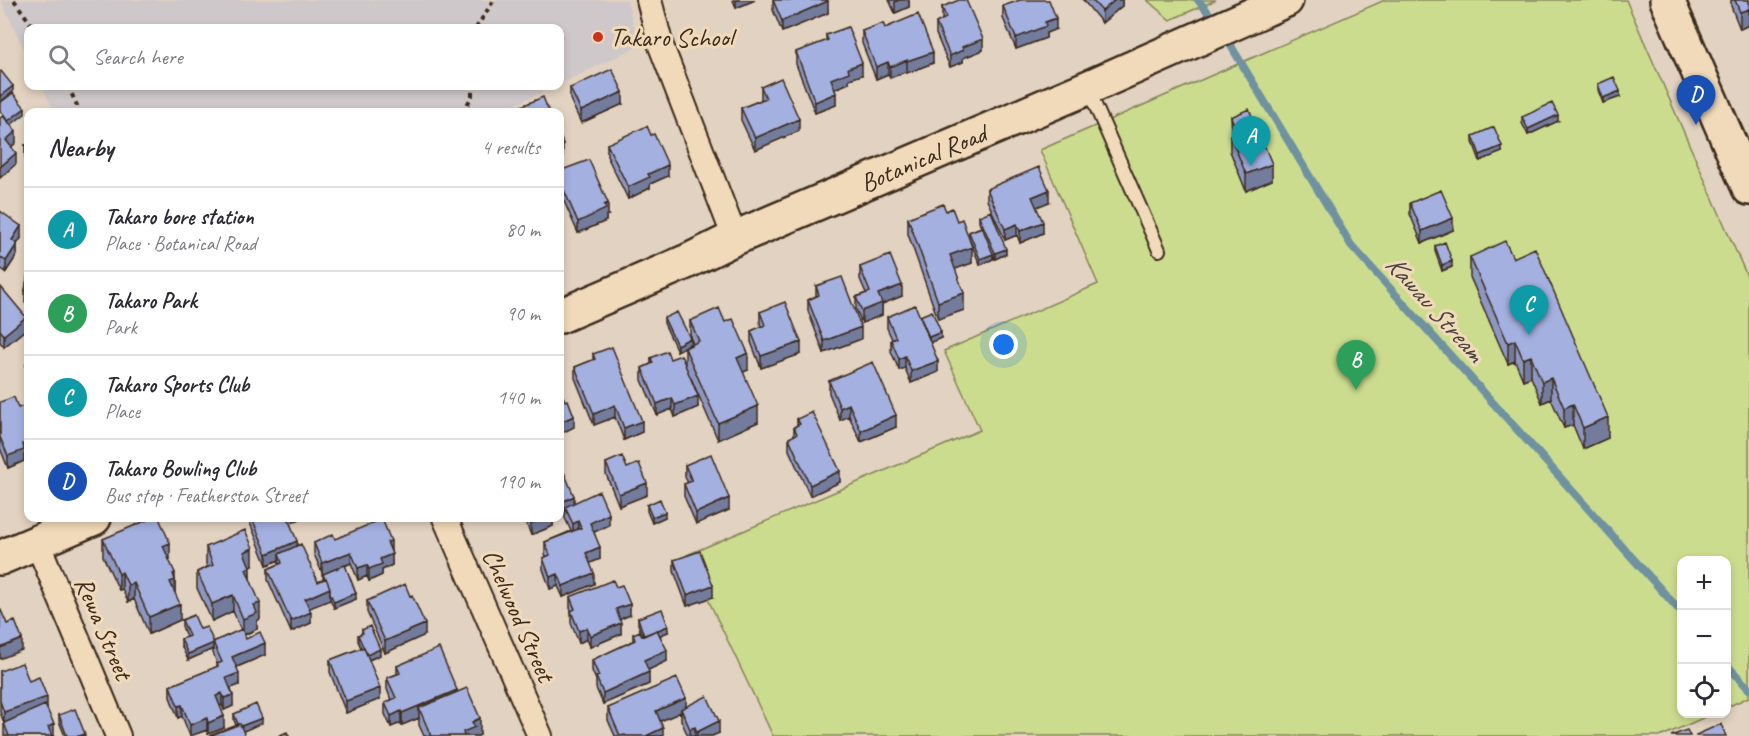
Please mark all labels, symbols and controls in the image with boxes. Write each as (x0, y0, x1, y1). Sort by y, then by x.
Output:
place label: Takaro School (610, 21, 737, 54)
search box (24, 24, 564, 90)
marker: Takaro School (591, 30, 605, 44)
icon: search (45, 41, 78, 74)
text: Search here (93, 43, 183, 71)
pin: D (1676, 76, 1716, 125)
street label: Botanical Road (855, 115, 995, 200)
pin: A (1232, 116, 1270, 166)
text: Nearby (48, 131, 113, 164)
text: 4 results (481, 135, 540, 160)
text: Takaro bore station (105, 203, 254, 231)
text: A (62, 217, 73, 242)
text: 80 m (506, 217, 540, 242)
text: Place · Botanical Road (105, 231, 256, 256)
water label: Kawau Stream (1378, 248, 1494, 370)
pin: C (1510, 286, 1549, 335)
text: Takaro Park (105, 287, 197, 315)
text: B (62, 301, 73, 326)
text: 90 m (506, 301, 540, 326)
text: Park (105, 315, 137, 340)
your location (989, 330, 1018, 359)
pin: B (1336, 340, 1376, 390)
text: Takaro Sports Club (105, 371, 249, 399)
text: C (63, 385, 72, 410)
text: 140 m (497, 385, 540, 410)
text: Place (105, 399, 140, 424)
text: Takaro Bowling Club (105, 455, 256, 483)
text: D (62, 469, 73, 494)
text: 190 m (497, 469, 540, 494)
text: Bus stop · Featherston Street (105, 483, 307, 508)
street label: Chelwood Street (475, 544, 563, 689)
map controls (1677, 556, 1731, 718)
button: + (1677, 556, 1731, 610)
street label: Rewa Street (67, 572, 141, 687)
button: − (1677, 610, 1731, 664)
button: locate (1677, 664, 1731, 718)

